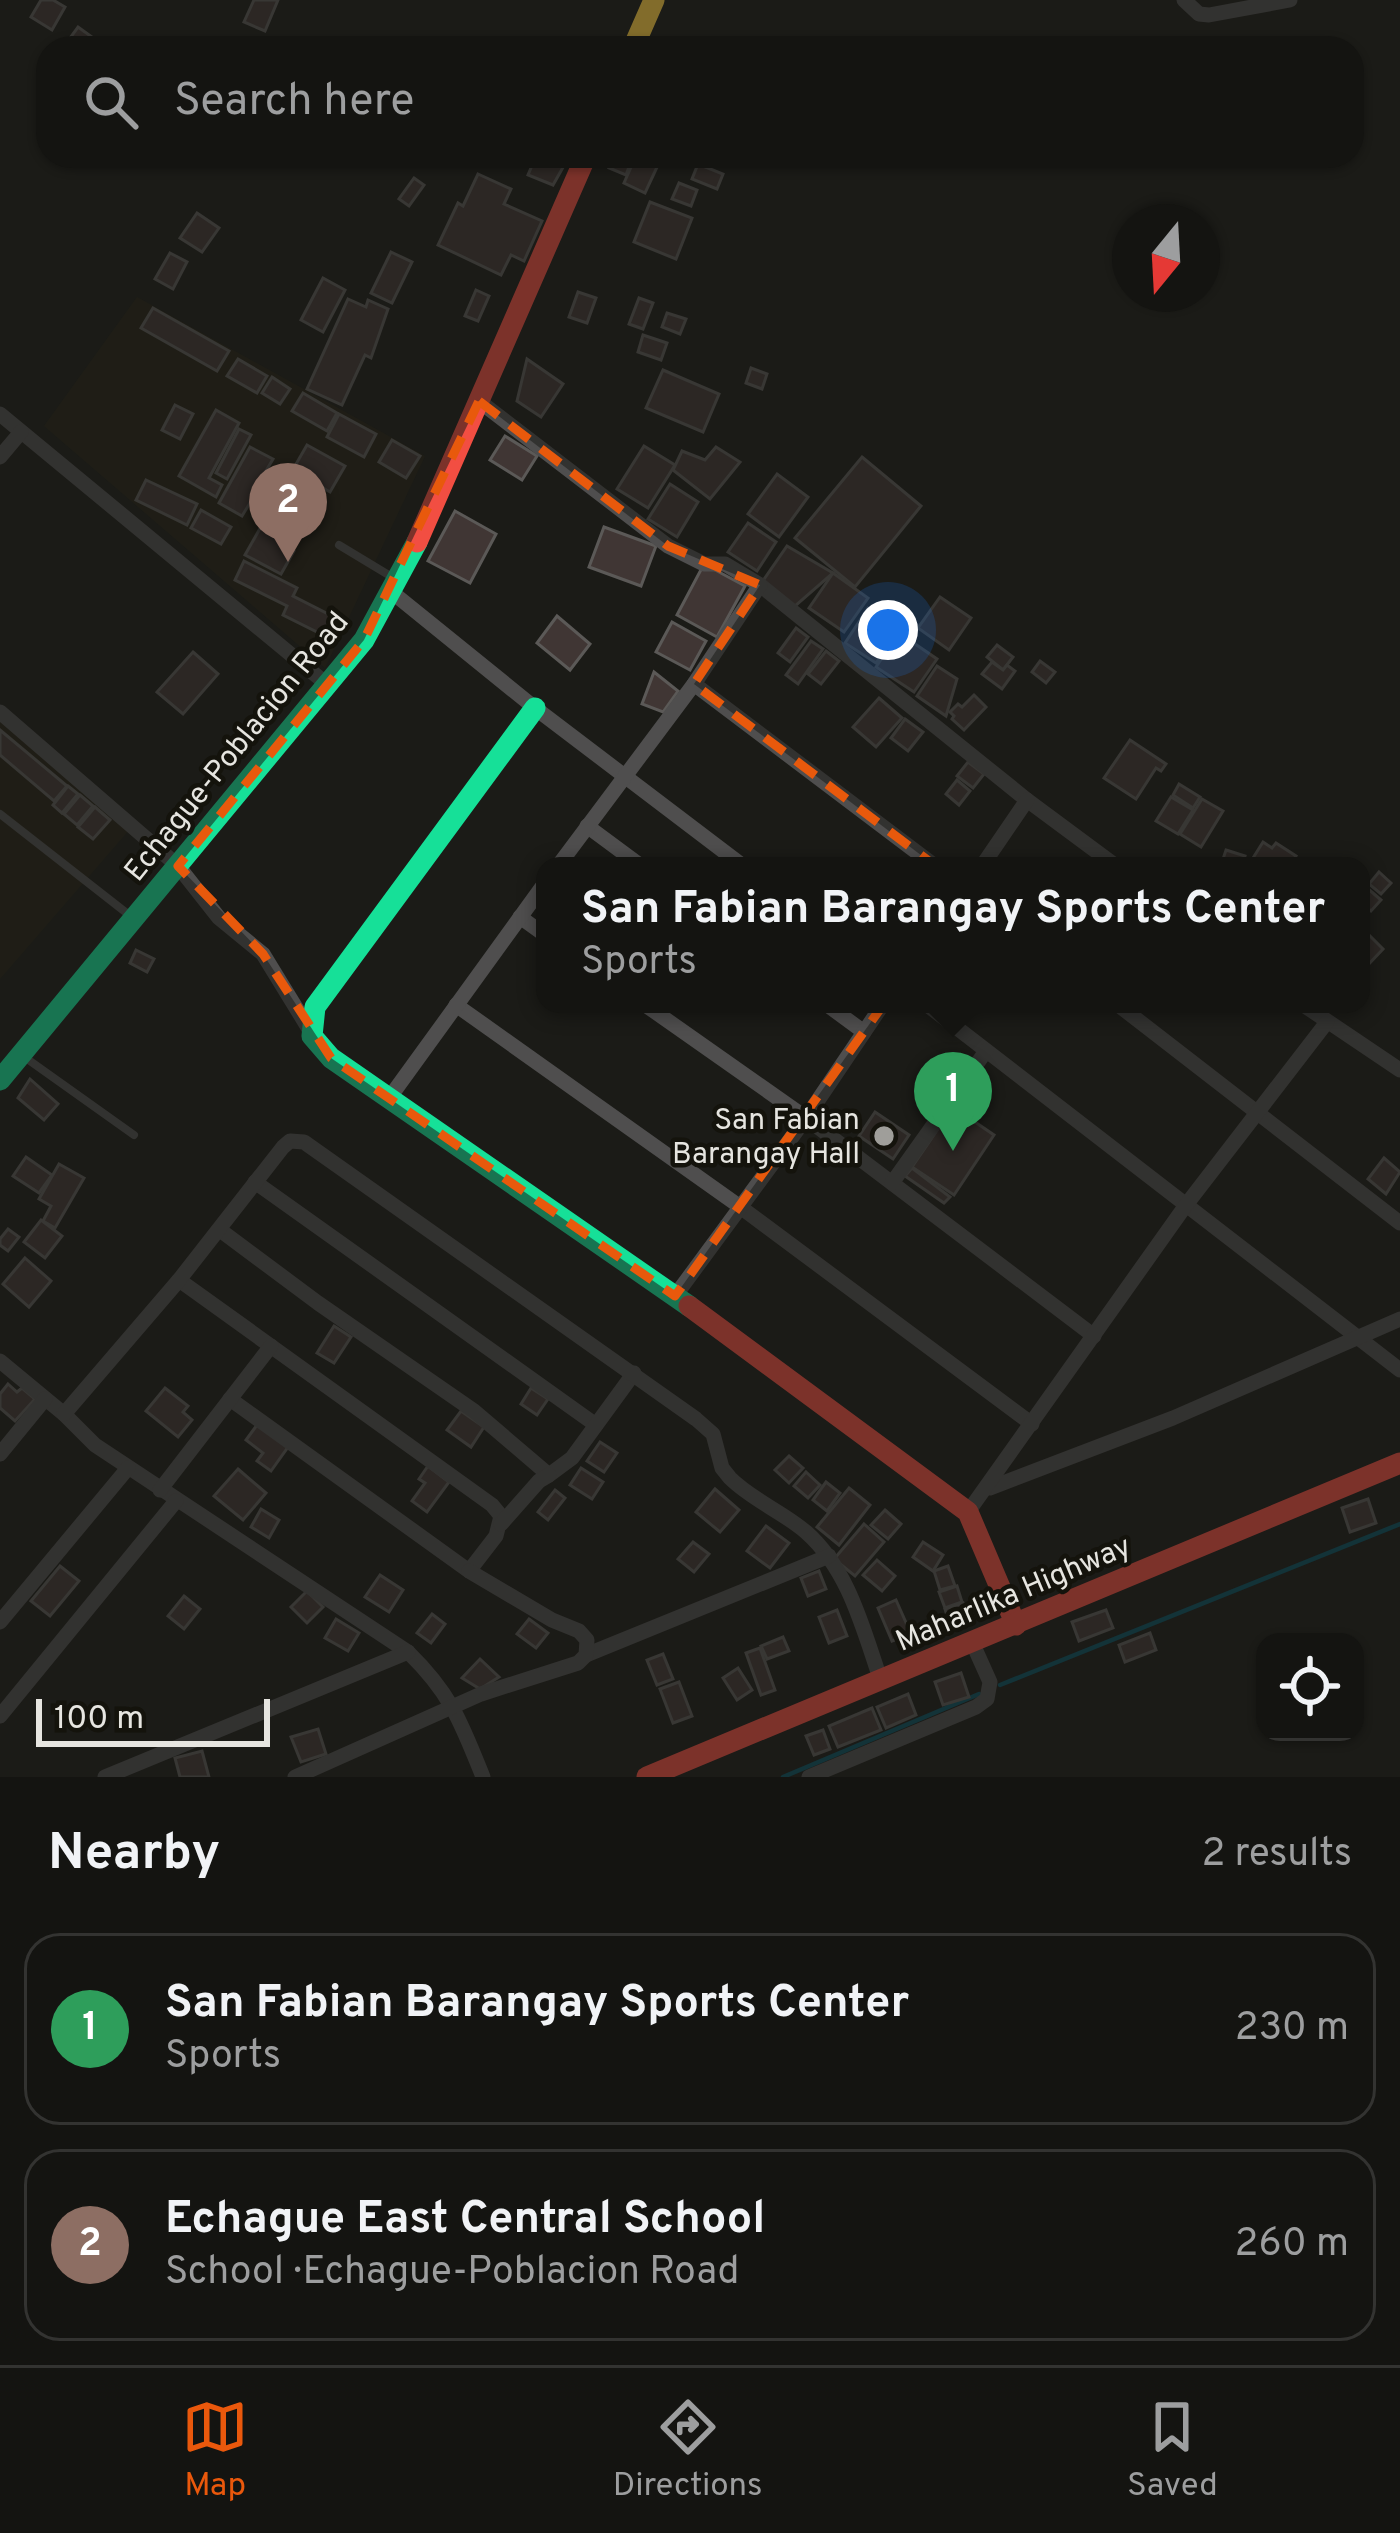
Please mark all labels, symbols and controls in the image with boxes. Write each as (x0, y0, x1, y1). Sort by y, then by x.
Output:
search box (36, 36, 1364, 168)
icon: search (78, 69, 144, 135)
text: Search here (174, 74, 414, 131)
north arrow (1112, 204, 1220, 312)
pin: 2 (249, 463, 327, 562)
your location (858, 600, 918, 660)
street label: Echague-Poblacion Road (118, 605, 358, 890)
popup (536, 857, 1370, 1013)
text: San Fabian Barangay Sports Center (581, 882, 1325, 939)
text: Sports (581, 939, 697, 988)
pin: 1 (914, 1052, 992, 1151)
place label: San Fabian Barangay Hall (672, 1103, 860, 1174)
marker: San Fabian Barangay Hall (871, 1123, 897, 1149)
street label: Maharlika Highway (891, 1529, 1137, 1662)
map controls (1256, 1633, 1364, 1741)
button: locate (1256, 1633, 1364, 1741)
scale bar (36, 1693, 270, 1746)
text: 100 m (54, 1699, 144, 1741)
text: Nearby (48, 1823, 220, 1888)
text: 2 results (1201, 1831, 1352, 1880)
text: San Fabian Barangay Sports Center (165, 1976, 909, 2033)
text: 1 (82, 2005, 98, 2054)
text: 230 m (1235, 2005, 1349, 2054)
text: Sports (165, 2033, 281, 2082)
text: Echague East Central School (165, 2192, 765, 2249)
text: 2 (78, 2221, 102, 2270)
text: 260 m (1235, 2221, 1349, 2270)
text: School · Echague-Poblacion Road (165, 2249, 739, 2298)
tab: Map (182, 2394, 248, 2508)
tab: Directions (613, 2394, 763, 2508)
tab: Saved (1127, 2394, 1218, 2508)

